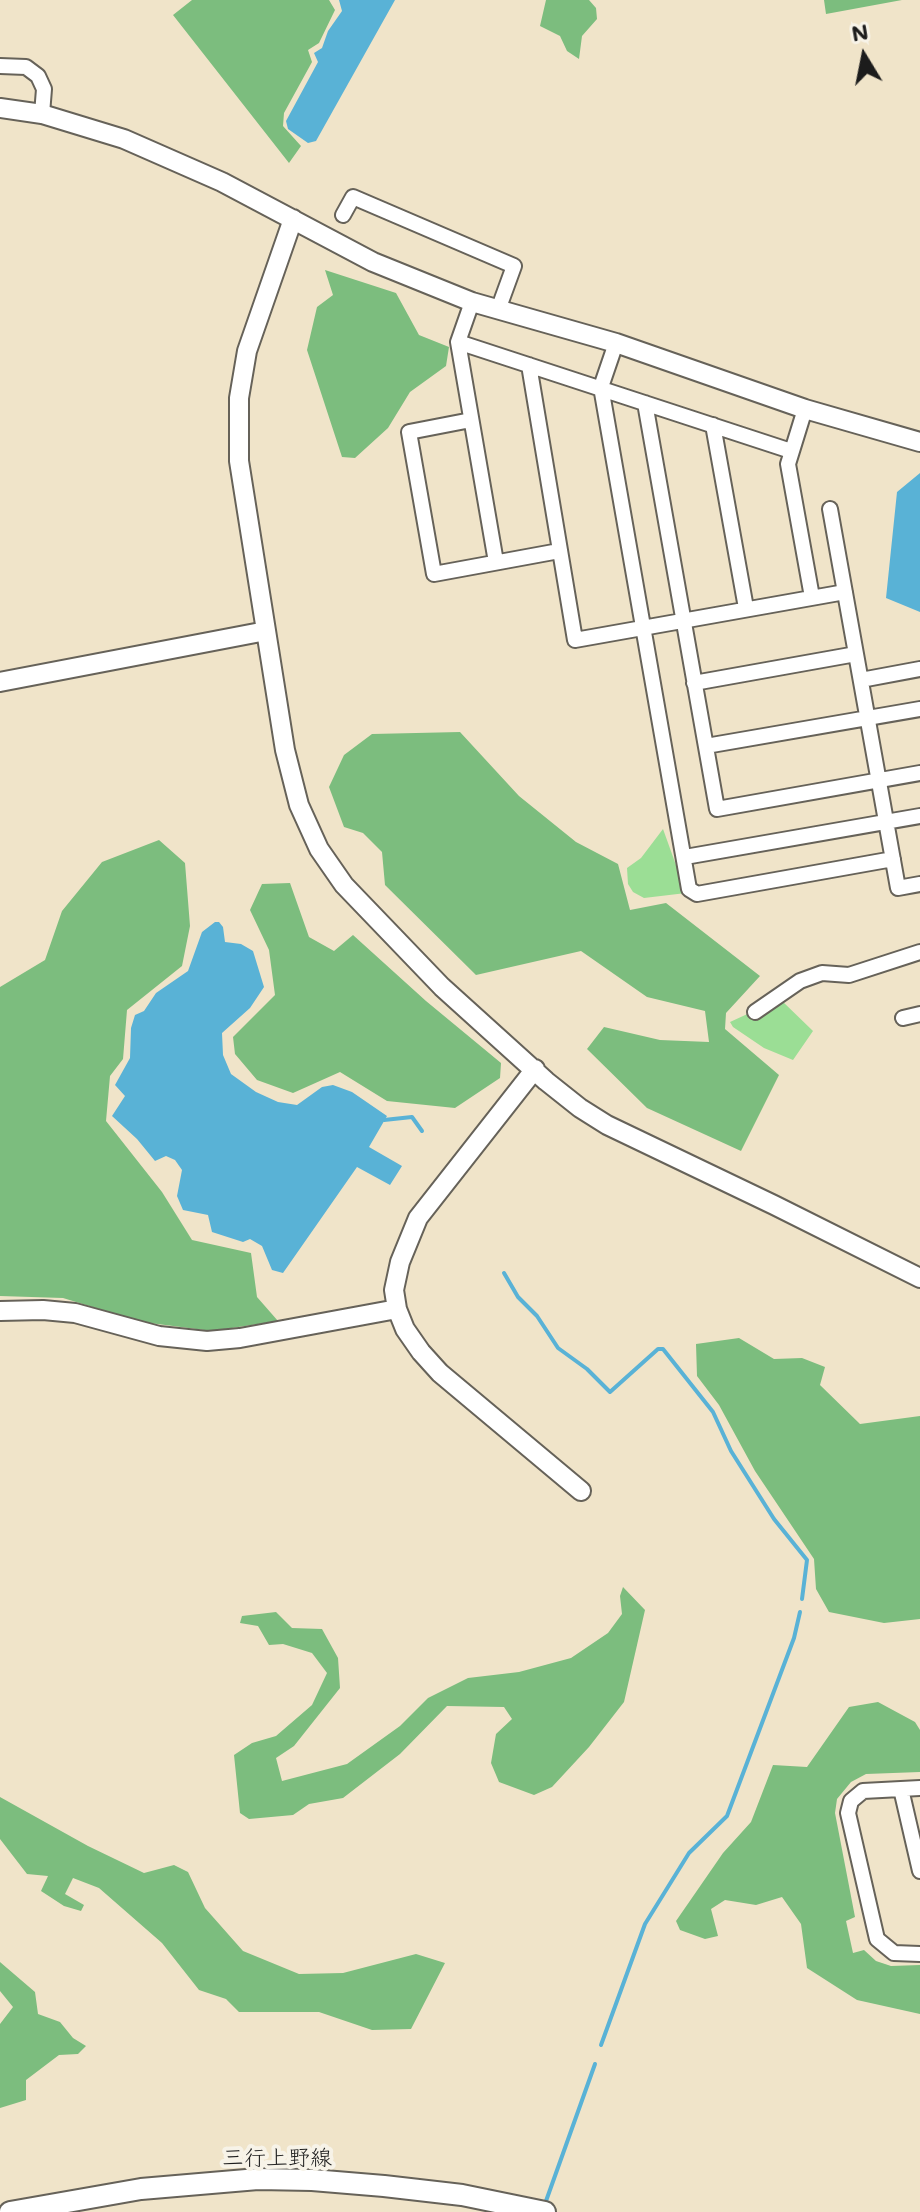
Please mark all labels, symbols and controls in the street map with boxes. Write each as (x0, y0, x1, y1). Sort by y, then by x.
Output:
north arrow (824, 16, 904, 96)
text: N (849, 16, 870, 48)
street label: 三行上野線 (222, 2145, 332, 2171)

